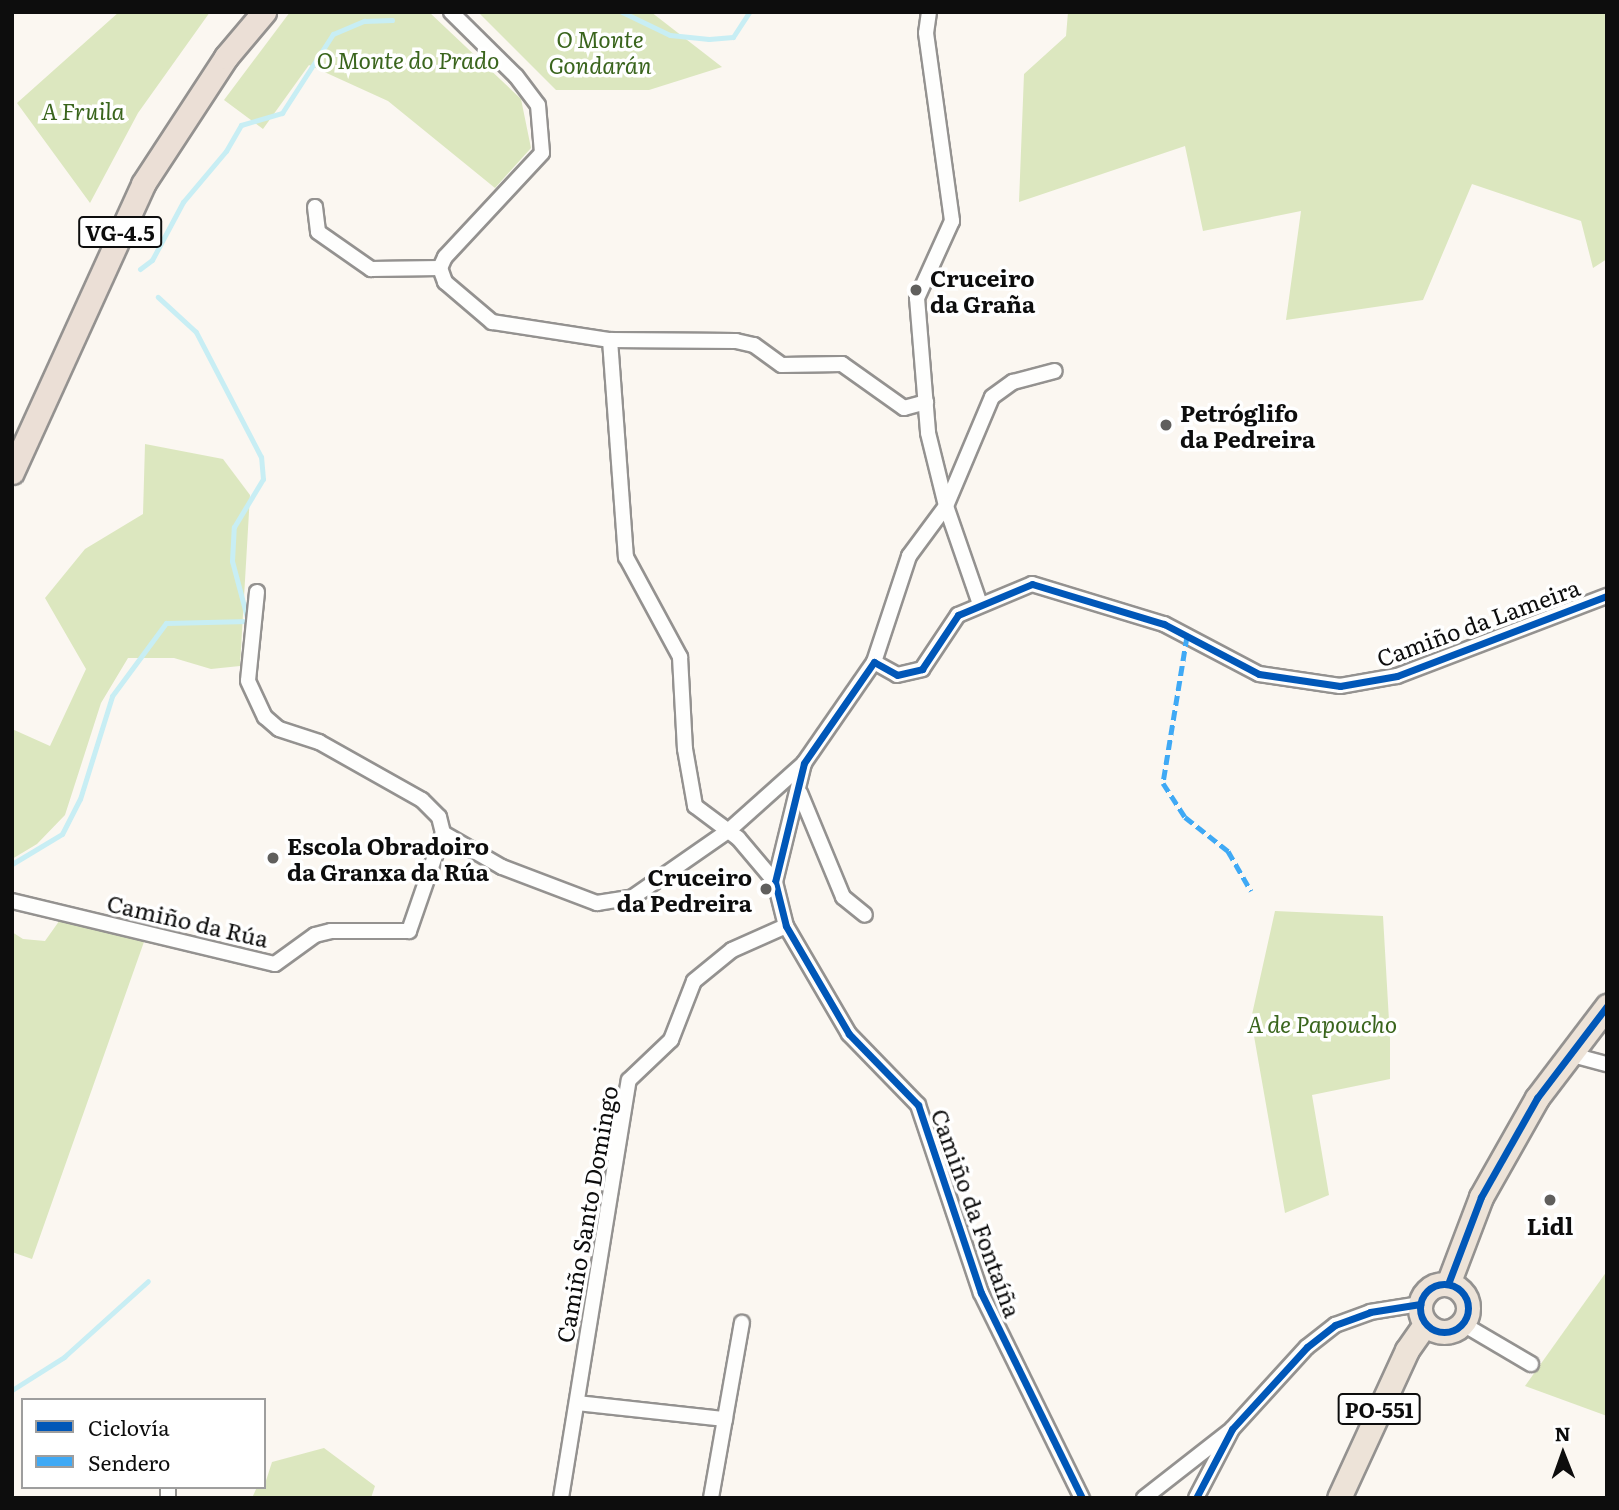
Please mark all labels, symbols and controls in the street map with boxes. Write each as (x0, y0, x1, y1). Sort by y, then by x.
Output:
park label: O Monte Gondarán (548, 24, 652, 78)
park label: O Monte do Prado (317, 45, 499, 73)
park label: A Fruila (41, 96, 125, 124)
road number: VG-4.5 (78, 215, 162, 250)
place label: Cruceiro da Graña (930, 263, 1035, 317)
marker: Cruceiro da Graña (908, 282, 924, 298)
place label: Petróglifo da Pedreira (1180, 398, 1315, 452)
marker: Petróglifo da Pedreira (1158, 417, 1174, 433)
street label: Camiño da Lameira (1373, 572, 1583, 672)
place label: Escola Obradoiro da Granxa da Rúa (287, 831, 489, 885)
marker: Escola Obradoiro da Granxa da Rúa (265, 850, 281, 866)
place label: Cruceiro da Pedreira (617, 862, 752, 916)
marker: Cruceiro da Pedreira (758, 881, 774, 897)
street label: Camiño da Rúa (105, 888, 271, 952)
park label: A de Papoucho (1247, 1009, 1397, 1037)
street label: Camiño Santo Domingo (550, 1083, 622, 1345)
street label: Camiño da Fontaíña (926, 1105, 1028, 1321)
marker: Lidl (1542, 1192, 1558, 1208)
place label: Lidl (1527, 1211, 1573, 1239)
road number: PO-551 (1337, 1392, 1421, 1426)
legend (21, 1398, 266, 1489)
text: Ciclovía (88, 1411, 170, 1442)
north arrow (1528, 1419, 1598, 1489)
text: N (1554, 1419, 1571, 1447)
text: Sendero (88, 1446, 170, 1477)

